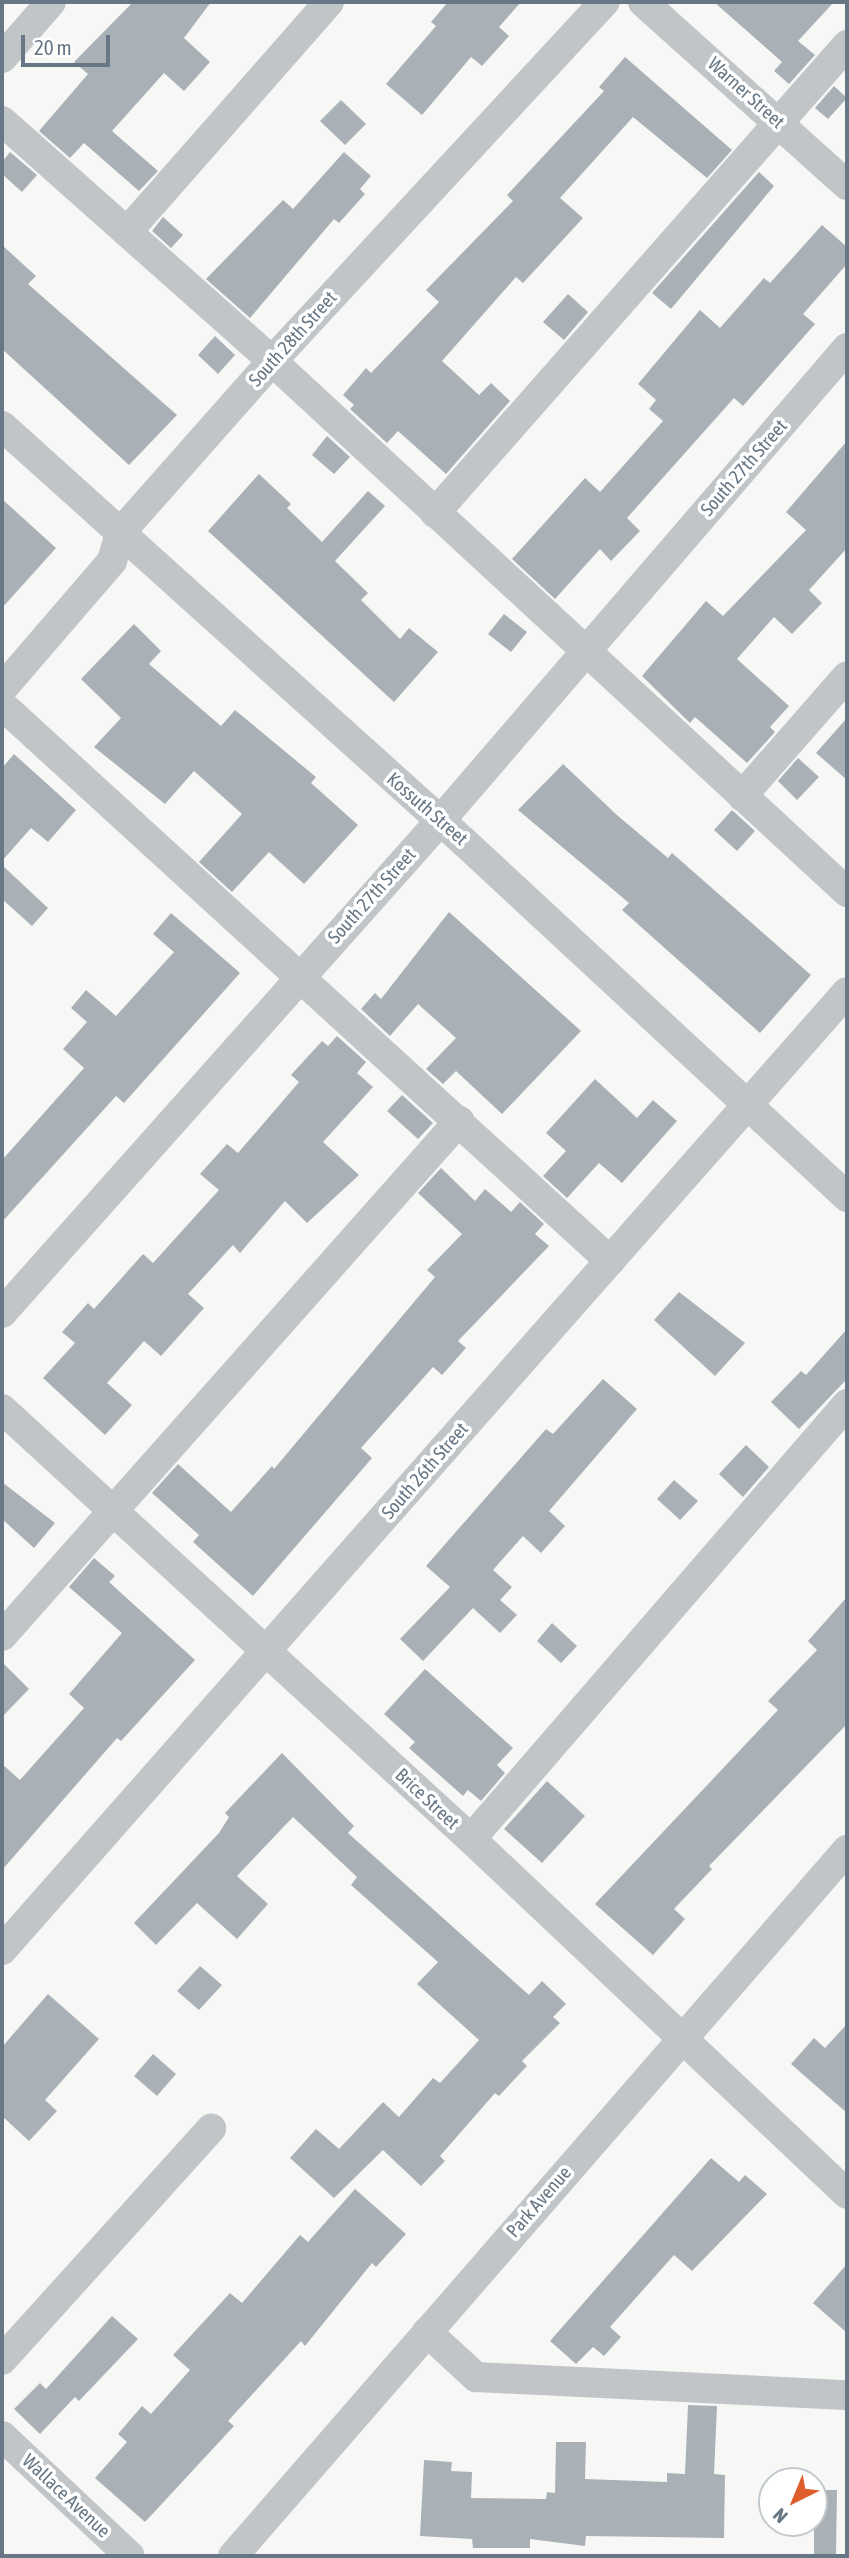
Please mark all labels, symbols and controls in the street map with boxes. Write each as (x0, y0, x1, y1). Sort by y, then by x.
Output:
scale bar (24, 21, 114, 65)
text: 20 m (34, 35, 72, 59)
street label: Warner Street (703, 53, 789, 133)
street label: South 28th Street (244, 287, 342, 391)
street label: South 27th Street (696, 415, 792, 521)
street label: Kossuth Street (382, 768, 472, 850)
street label: South 27th Street (323, 844, 421, 948)
street label: South 26th Street (377, 1418, 473, 1524)
street label: Brice Street (390, 1764, 464, 1834)
street label: Park Avenue (502, 2162, 576, 2242)
street label: Wallace Avenue (17, 2450, 115, 2542)
north arrow (758, 2467, 828, 2537)
text: N (768, 2504, 792, 2528)

